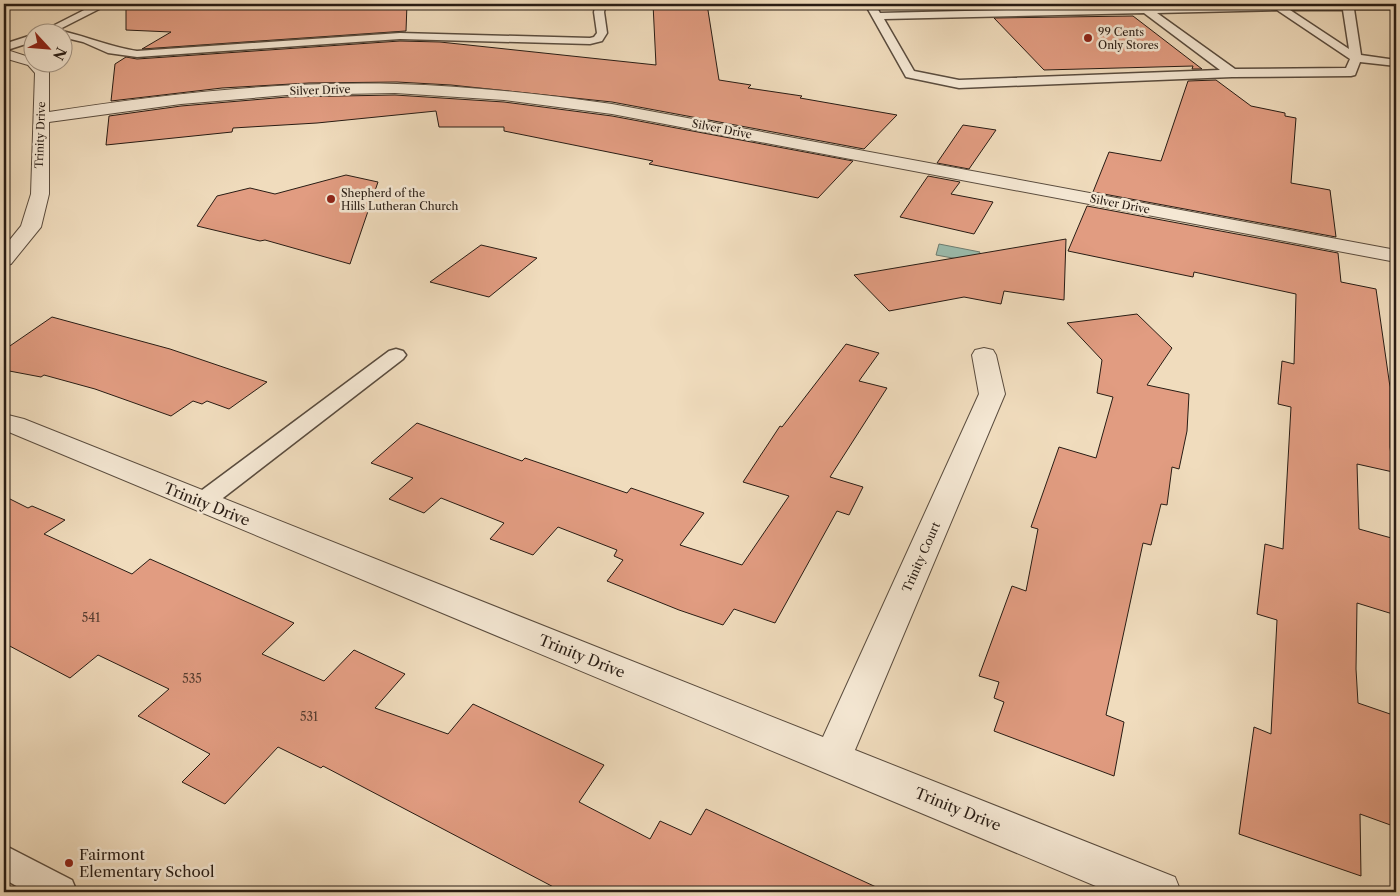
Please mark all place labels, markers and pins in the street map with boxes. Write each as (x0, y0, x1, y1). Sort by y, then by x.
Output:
place label: 99 Cents Only Stores (1098, 25, 1159, 52)
marker: 99 Cents Only Stores (1082, 32, 1094, 44)
place label: Shepherd of the Hills Lutheran Church (341, 186, 459, 213)
marker: Shepherd of the Hills Lutheran Church (325, 193, 337, 205)
place label: Fairmont Elementary School (79, 845, 215, 881)
marker: Fairmont Elementary School (63, 857, 75, 869)

